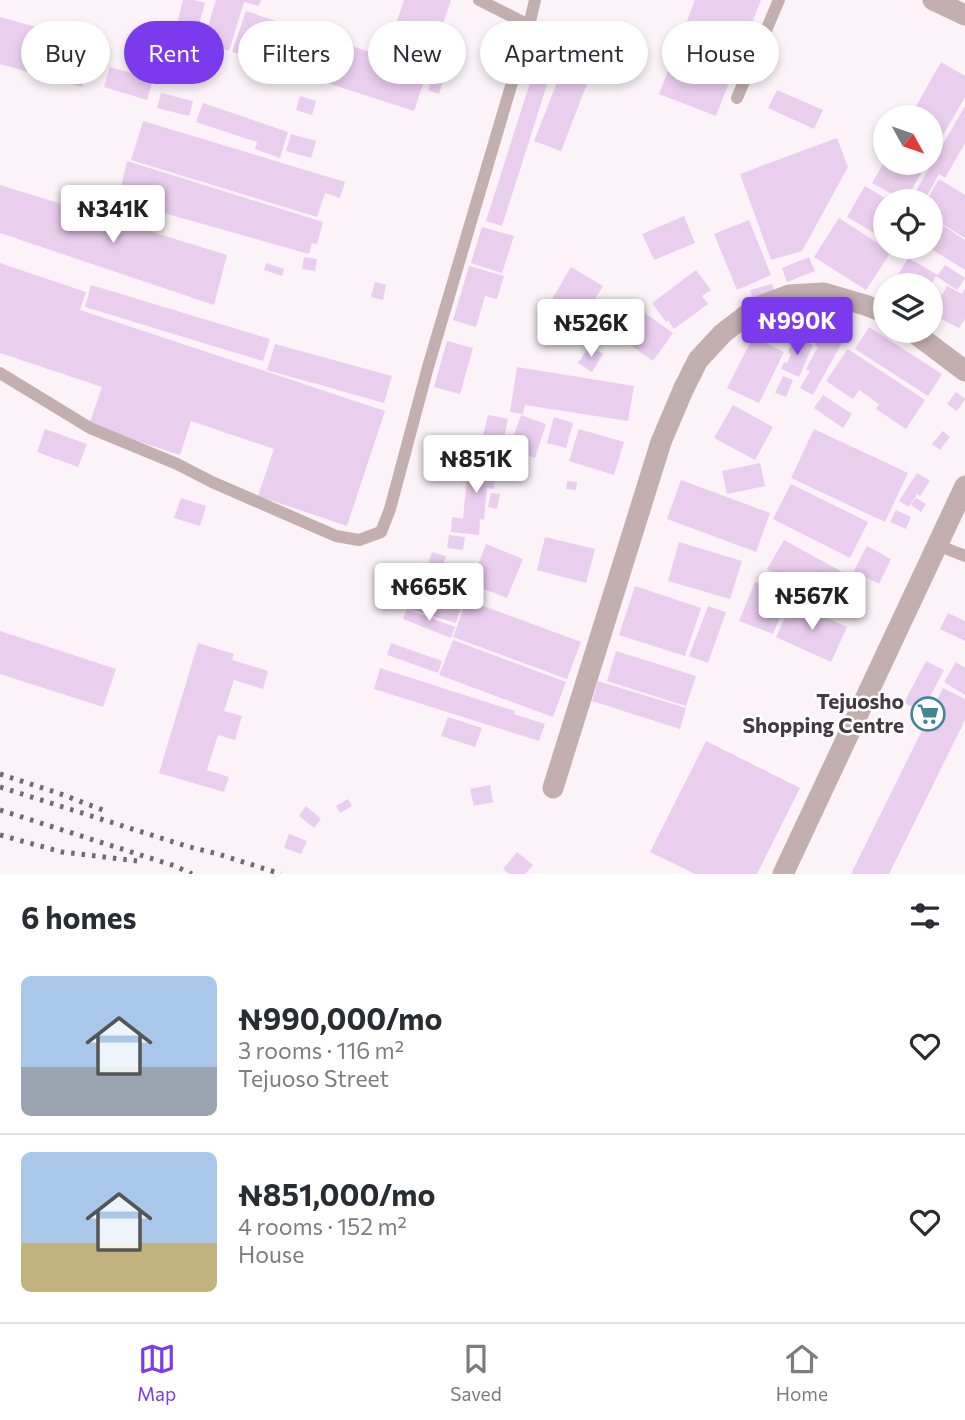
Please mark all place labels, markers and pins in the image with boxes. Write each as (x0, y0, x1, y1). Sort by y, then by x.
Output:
pin: ₦341K (64, 186, 162, 245)
pin: ₦990K (748, 298, 846, 357)
pin: ₦526K (542, 300, 640, 359)
pin: ₦851K (427, 435, 525, 495)
pin: ₦665K (380, 564, 478, 623)
pin: ₦567K (763, 572, 861, 632)
place label: Tejuosho Shopping Centre (742, 688, 904, 737)
supermarket icon: Tejuosho Shopping Centre (909, 695, 947, 733)

